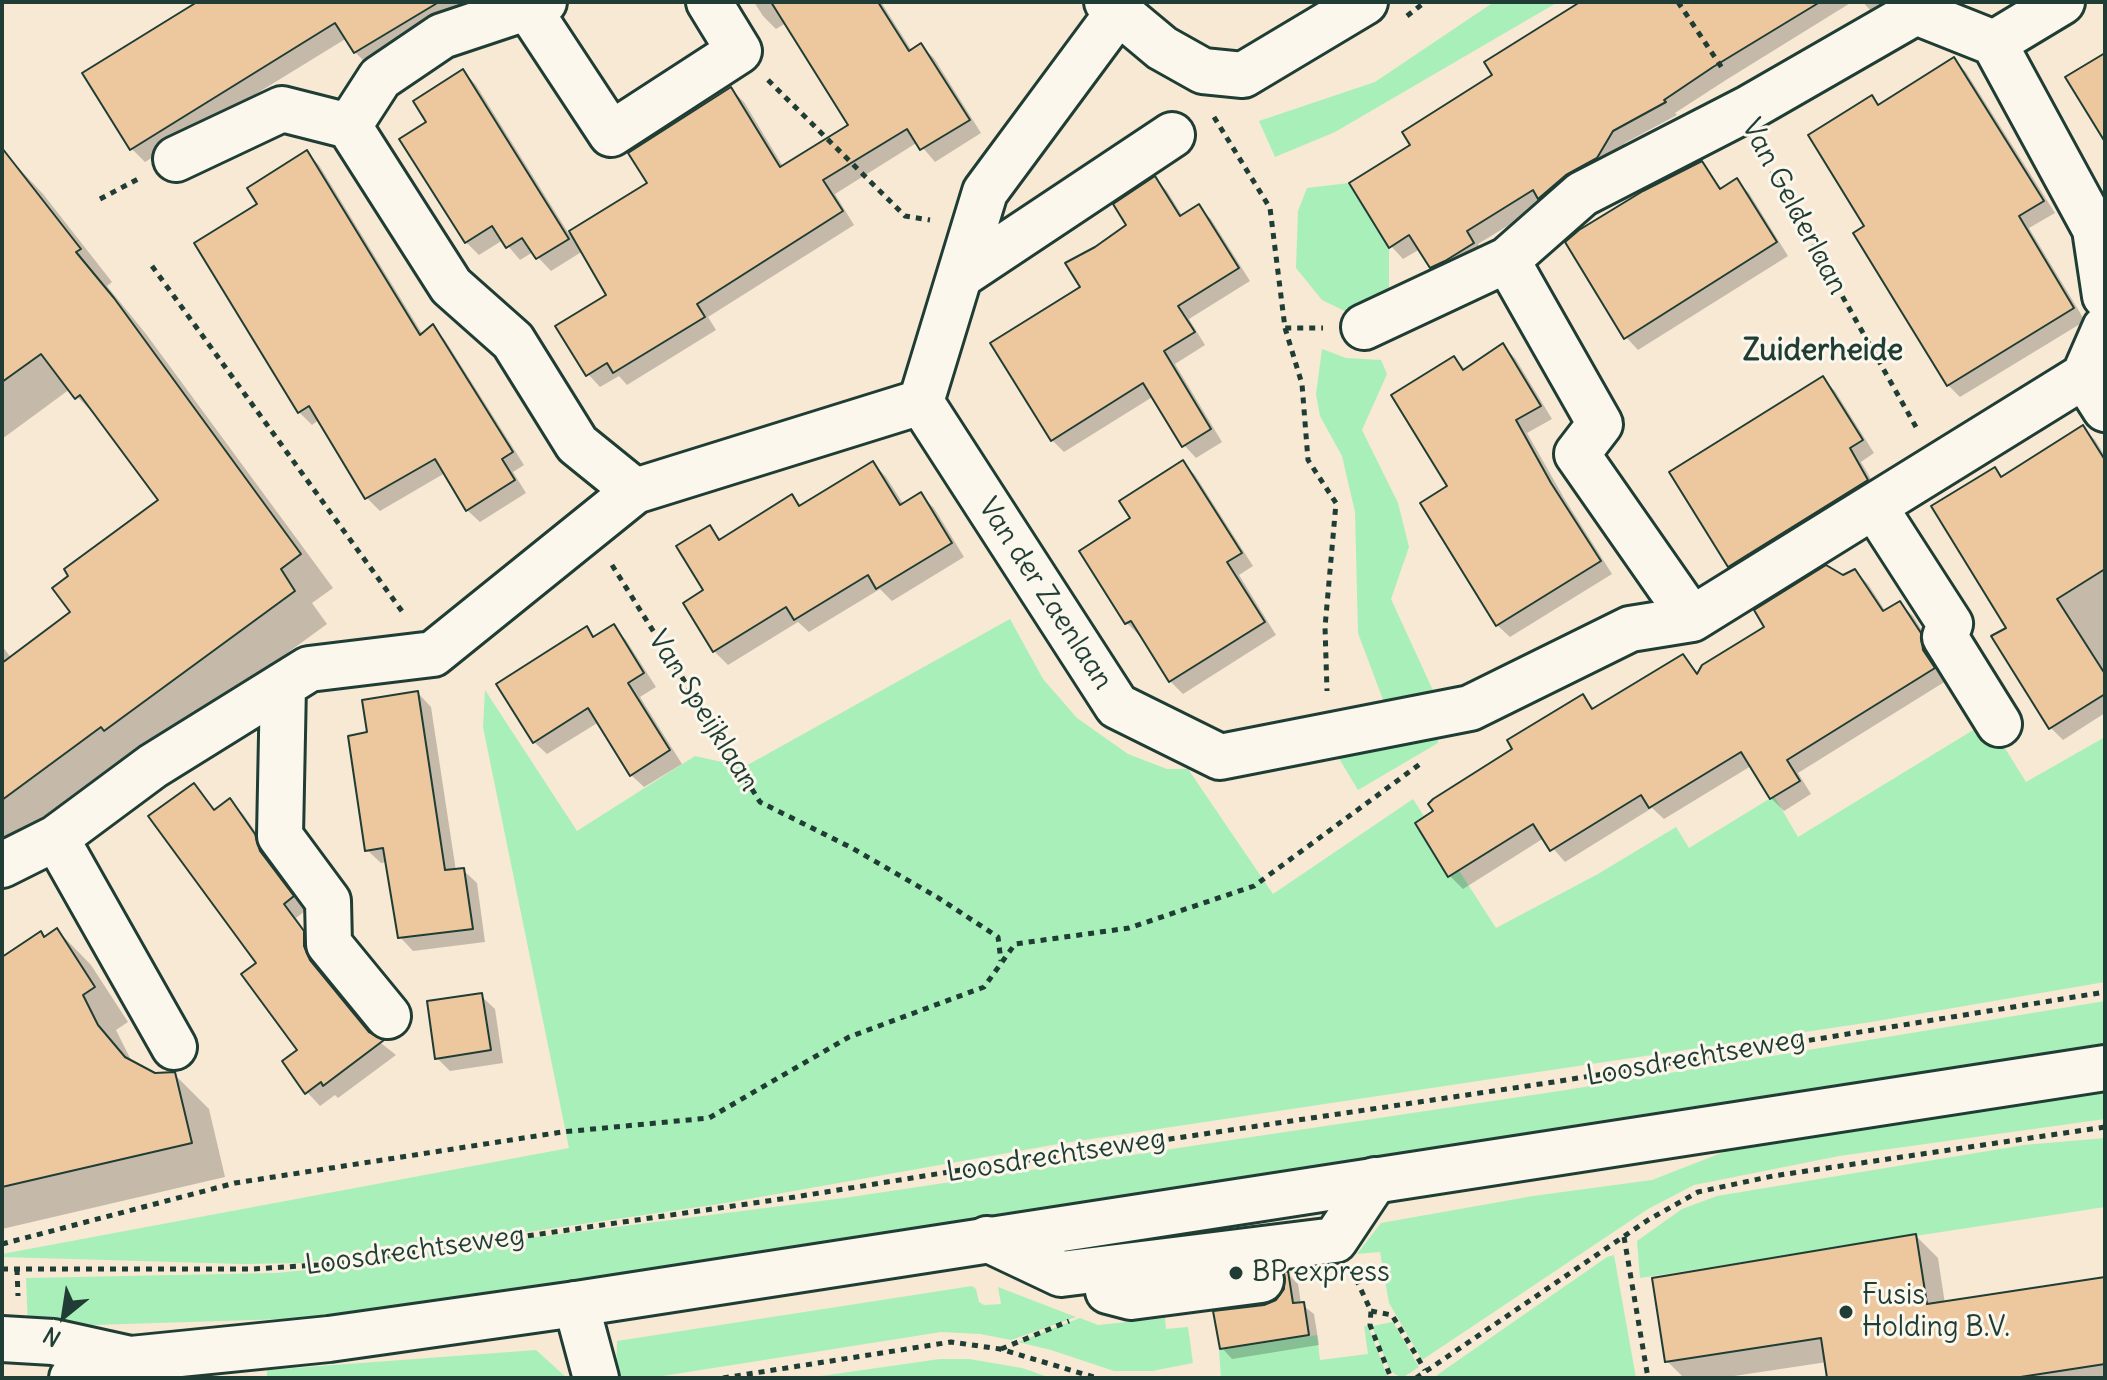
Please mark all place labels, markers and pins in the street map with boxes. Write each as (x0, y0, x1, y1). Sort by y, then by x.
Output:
place label: BP express (1252, 1256, 1390, 1290)
marker: BP express (1227, 1264, 1245, 1282)
place label: Fusis Holding B.V. (1862, 1279, 2010, 1345)
marker: Fusis Holding B.V. (1837, 1303, 1855, 1321)

